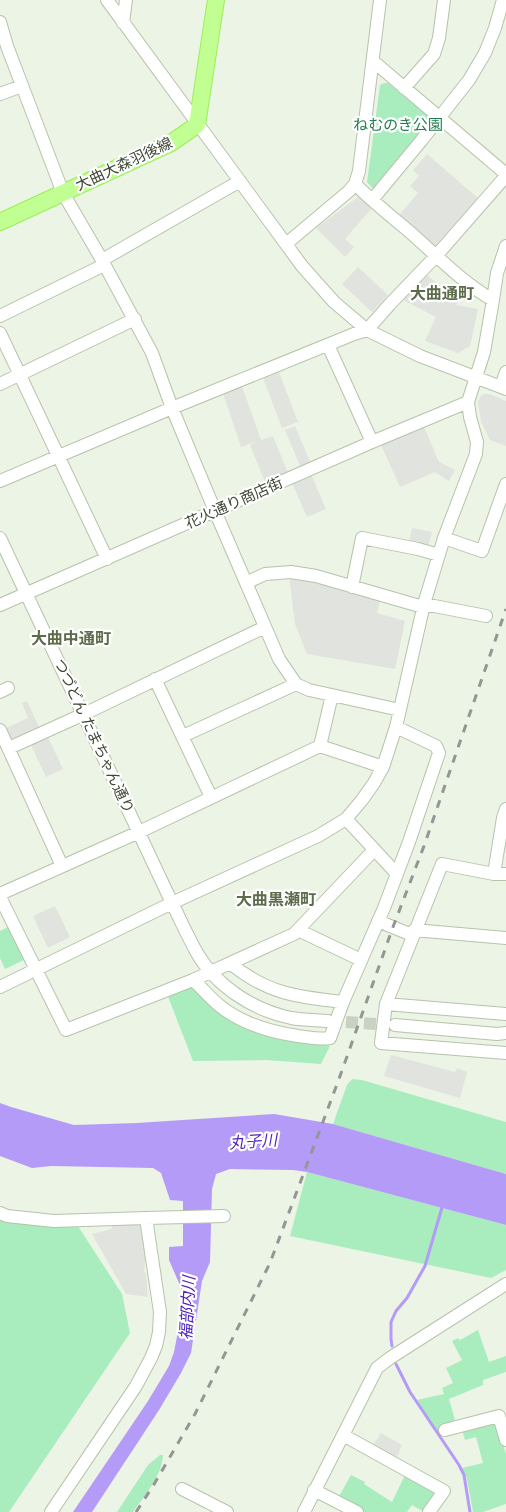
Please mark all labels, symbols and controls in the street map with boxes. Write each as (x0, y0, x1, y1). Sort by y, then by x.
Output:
park label: ねむのき公園 (353, 116, 443, 133)
street label: 大曲大森羽後線 (73, 134, 175, 193)
district label: 大曲通町 (410, 285, 474, 302)
street label: 花火通り商店街 (182, 473, 285, 532)
district label: 大曲中通町 (31, 630, 111, 647)
street label: つづどん たまちゃん通り (51, 656, 138, 816)
district label: 大曲黒瀬町 (236, 891, 316, 908)
water label: 丸子川 (228, 1131, 280, 1152)
water label: 福部内川 (177, 1274, 198, 1340)

